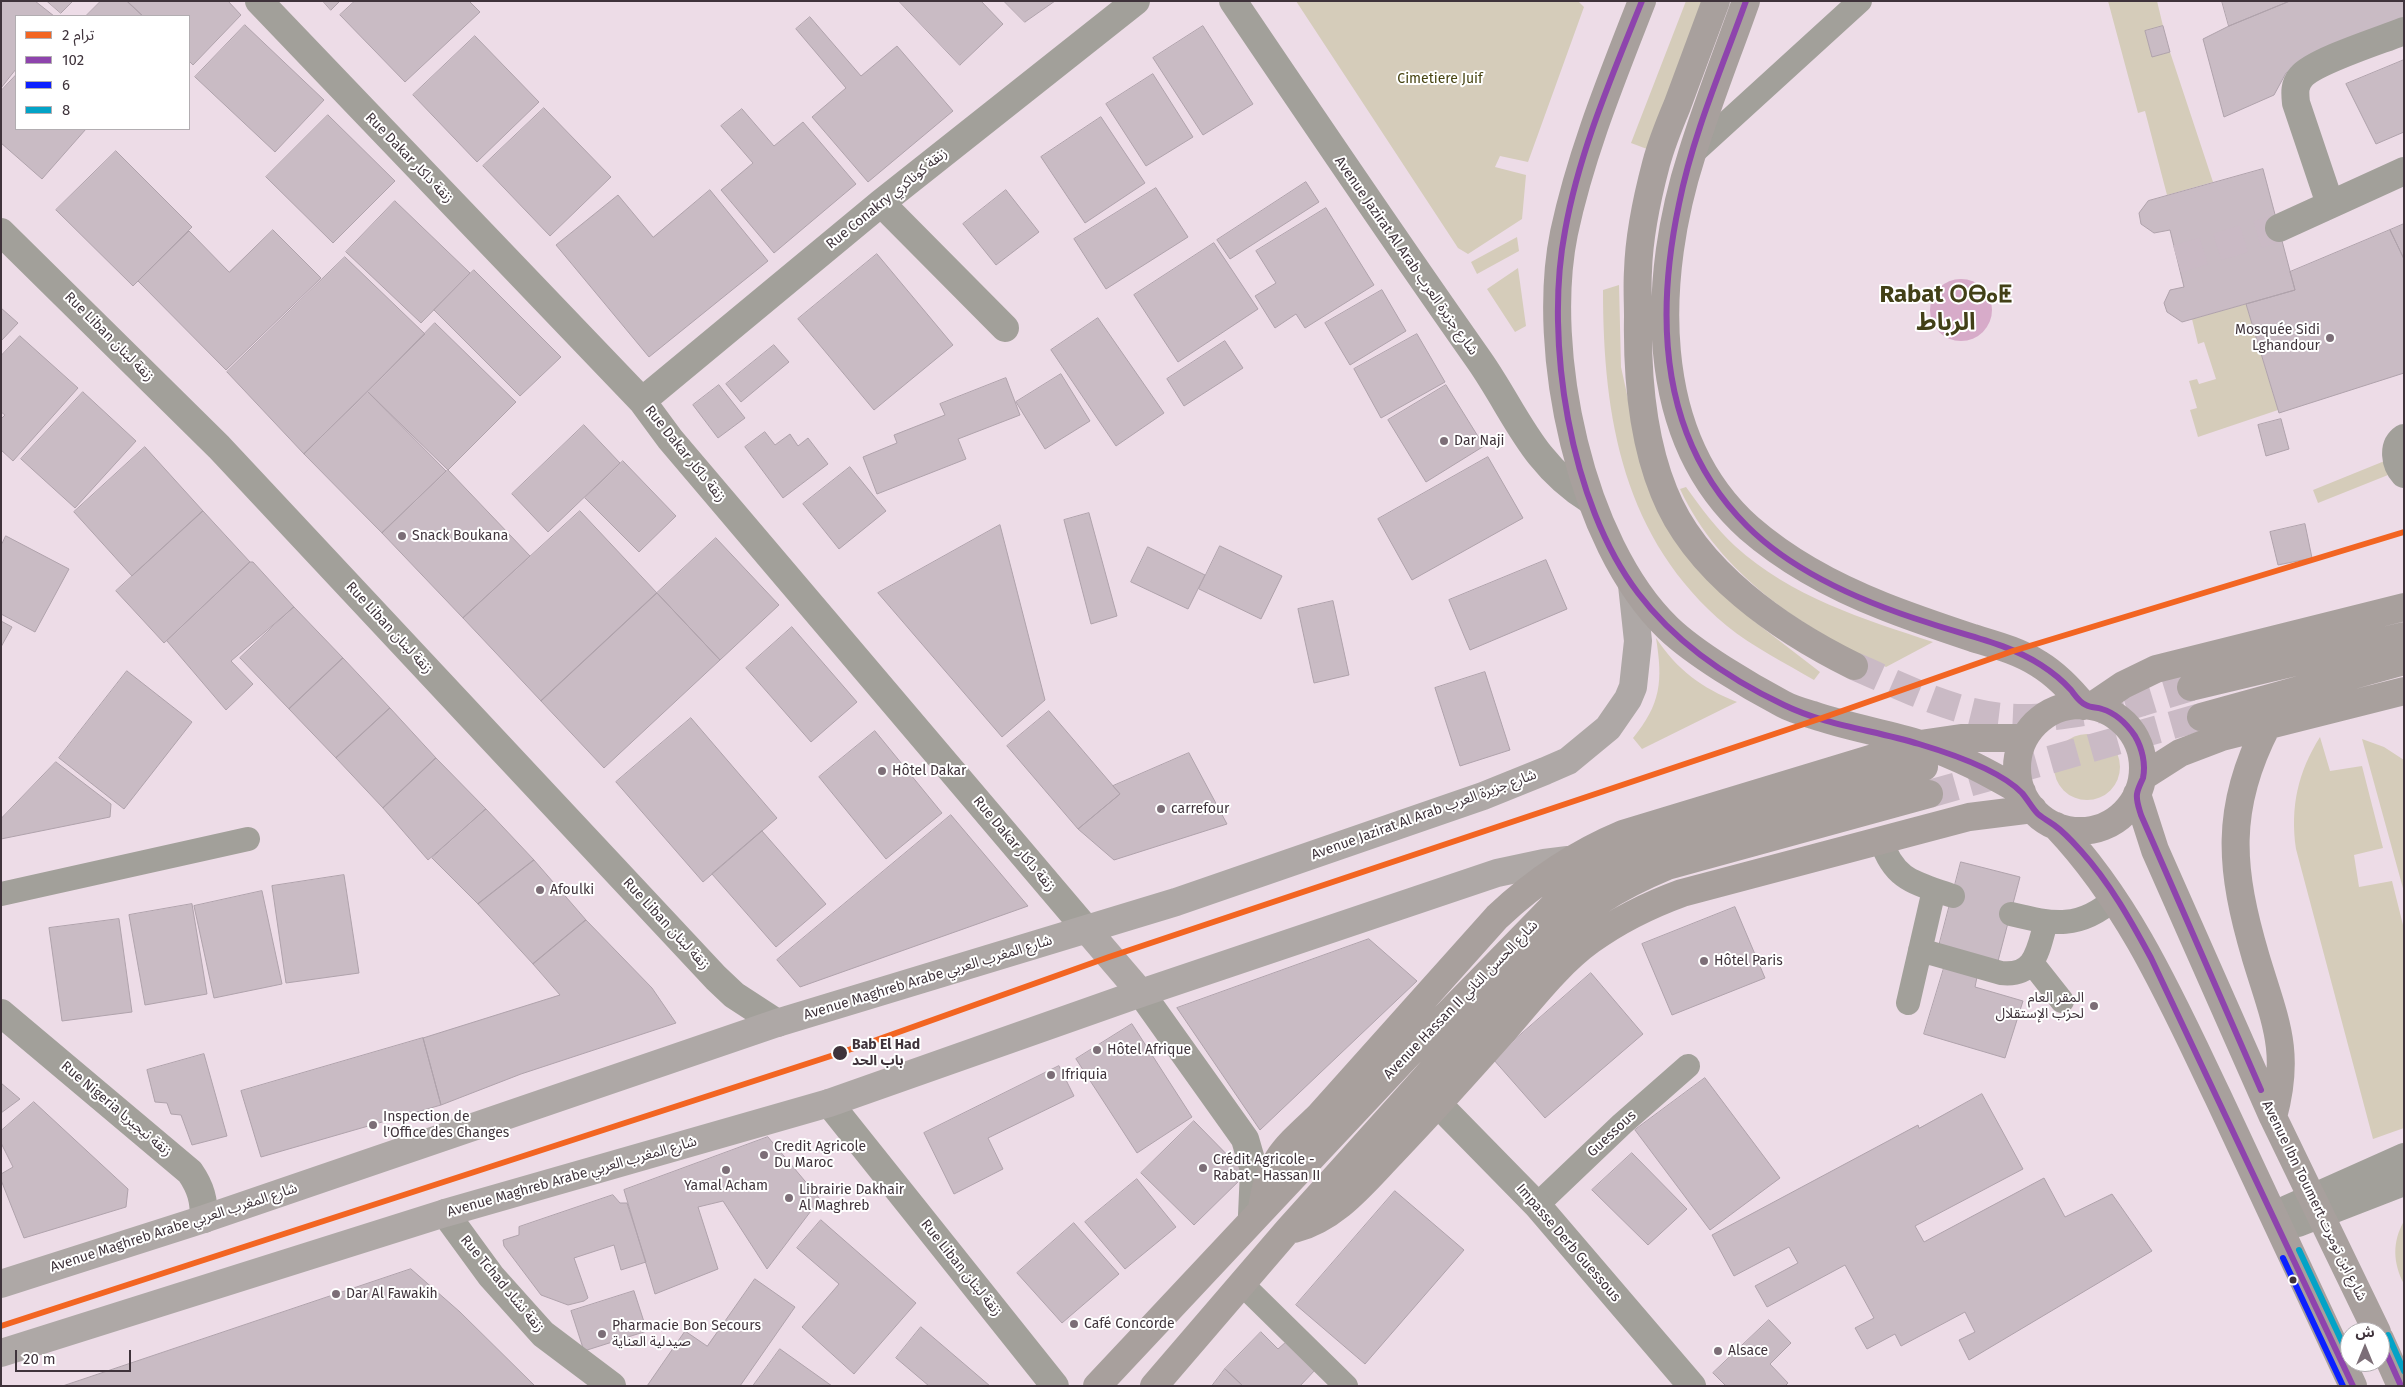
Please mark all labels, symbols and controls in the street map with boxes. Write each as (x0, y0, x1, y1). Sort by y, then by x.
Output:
legend (15, 15, 190, 130)
text: ترام 2 (62, 26, 94, 44)
text: 102 (62, 51, 84, 69)
park label: Cimetiere Juif (1397, 71, 1483, 87)
text: 6 (62, 76, 70, 94)
text: 8 (62, 101, 70, 119)
street label: Rue Dakar زنقة داكار (362, 109, 456, 207)
street label: Rue Conakry زنقة كوناكري (823, 145, 951, 253)
street label: Avenue Jazirat Al Arab شارع جزيرة العرب (1331, 154, 1481, 358)
district label: Rabat ⵔⴱⴰⵟ الرباط (1879, 281, 2013, 337)
street label: Rue Liban زنقة لبنان (61, 289, 157, 385)
place label: Mosquée Sidi Lghandour (2235, 322, 2320, 354)
marker: Mosquée Sidi Lghandour (2324, 332, 2336, 344)
street label: Rue Dakar زنقة داكار (641, 402, 729, 506)
place label: Dar Naji (1454, 433, 1505, 449)
marker: Dar Naji (1438, 435, 1450, 447)
place label: Snack Boukana (412, 528, 508, 544)
marker: Snack Boukana (396, 530, 408, 542)
street label: Rue Liban زنقة لبنان (342, 579, 436, 677)
place label: Hôtel Dakar (892, 763, 966, 779)
marker: Hôtel Dakar (876, 765, 888, 777)
street label: Avenue Jazirat Al Arab شارع جزيرة العرب (1309, 766, 1539, 864)
street label: Rue Dakar زنقة داكار (969, 793, 1059, 895)
place label: carrefour (1171, 801, 1229, 817)
marker: carrefour (1155, 803, 1167, 815)
street label: Rue Liban زنقة لبنان (619, 875, 713, 973)
place label: Afoulki (550, 882, 594, 898)
marker: Afoulki (534, 884, 546, 896)
street label: Avenue Hassan II شارع الحسن الثاني (1380, 917, 1542, 1083)
street label: Avenue Maghreb Arabe شارع المغرب العربي (802, 932, 1054, 1024)
place label: Hôtel Paris (1714, 953, 1783, 969)
marker: Hôtel Paris (1698, 955, 1710, 967)
place label: المقر العام لحزب الإستقلال (1996, 990, 2084, 1022)
marker: المقر العام لحزب الإستقلال (2088, 1000, 2100, 1012)
place label: Bab El Had باب الحد (852, 1037, 920, 1070)
place label: Hôtel Afrique (1107, 1042, 1191, 1058)
marker: Bab El Had باب الحد (831, 1044, 849, 1062)
marker: Hôtel Afrique (1091, 1044, 1103, 1056)
street label: Rue Nigeria زنقة نيجيريا (57, 1058, 175, 1160)
place label: Ifriquia (1061, 1067, 1107, 1083)
marker: Ifriquia (1045, 1069, 1057, 1081)
street label: Avenue Ibn Toumert شارع ابن تومرت (2258, 1098, 2370, 1304)
street label: Guessous (1584, 1107, 1640, 1161)
place label: Inspection de l'Office des Changes (383, 1109, 509, 1142)
marker: Inspection de l'Office des Changes (367, 1119, 379, 1131)
street label: Avenue Maghreb Arabe شارع المغرب العربي (445, 1133, 699, 1221)
place label: Credit Agricole Du Maroc (774, 1139, 866, 1172)
marker: Credit Agricole Du Maroc (758, 1149, 770, 1161)
place label: Crédit Agricole - Rabat - Hassan II (1213, 1152, 1320, 1184)
marker: Crédit Agricole - Rabat - Hassan II (1197, 1162, 1209, 1174)
marker: Yamal Acham (720, 1164, 732, 1176)
place label: Yamal Acham (684, 1178, 768, 1194)
street label: Avenue Maghreb Arabe شارع المغرب العربي (48, 1180, 300, 1276)
street label: Impasse Derb Guessous (1512, 1181, 1624, 1305)
place label: Librairie Dakhair Al Maghreb (799, 1182, 904, 1214)
marker: Librairie Dakhair Al Maghreb (783, 1192, 795, 1204)
street label: Rue Liban زنقة لبنان (917, 1216, 1005, 1320)
street label: Rue Tchad زنقة نشاد (457, 1232, 547, 1336)
unlabelled marker (2288, 1275, 2298, 1285)
place label: Dar Al Fawakih (346, 1286, 438, 1302)
marker: Dar Al Fawakih (330, 1288, 342, 1300)
place label: Café Concorde (1084, 1316, 1175, 1332)
place label: Pharmacie Bon Secours صيدلية العناية (612, 1318, 761, 1350)
marker: Café Concorde (1068, 1318, 1080, 1330)
north arrow (2340, 1322, 2390, 1372)
text: ش (2355, 1324, 2375, 1341)
marker: Pharmacie Bon Secours صيدلية العناية (596, 1328, 608, 1340)
scale bar (18, 1340, 134, 1372)
place label: Alsace (1728, 1343, 1768, 1359)
marker: Alsace (1712, 1345, 1724, 1357)
text: 20 m (23, 1350, 56, 1368)

